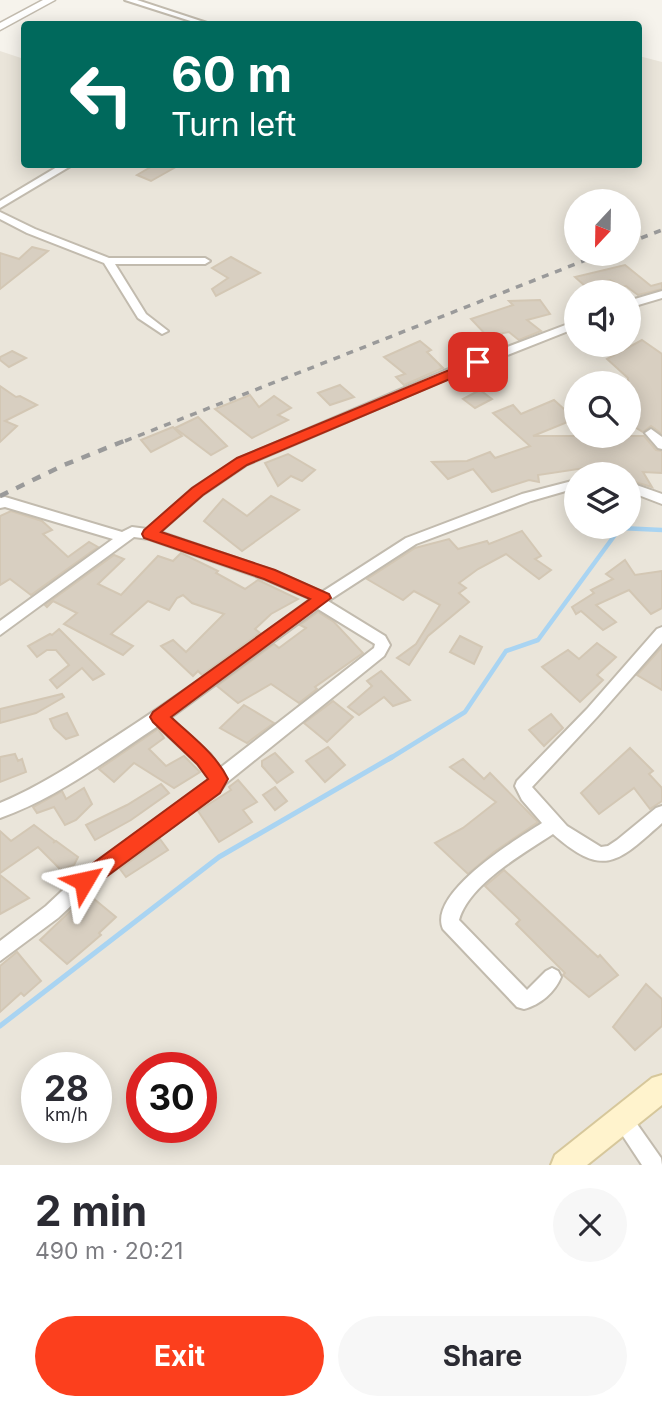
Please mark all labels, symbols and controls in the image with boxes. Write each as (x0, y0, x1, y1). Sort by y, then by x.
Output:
text: 60 m (171, 45, 292, 104)
icon: left (56, 49, 147, 140)
text: Turn left (171, 105, 296, 144)
north arrow (564, 189, 640, 266)
map controls (564, 189, 641, 539)
button: sound (564, 280, 641, 357)
pin (448, 332, 508, 392)
icon: arrive (459, 343, 497, 381)
button: search (564, 371, 641, 448)
button: layers (564, 462, 641, 539)
position arrow (47, 844, 121, 918)
speed limit sign: 30 (126, 1052, 217, 1143)
text: 28 (44, 1067, 89, 1109)
text: km/h (45, 1104, 88, 1125)
text: 2 min (35, 1185, 147, 1236)
button: close (553, 1188, 627, 1262)
text: 490 m · 20:21 (35, 1237, 183, 1265)
button: Exit (35, 1316, 324, 1396)
button: Share (338, 1316, 627, 1396)

